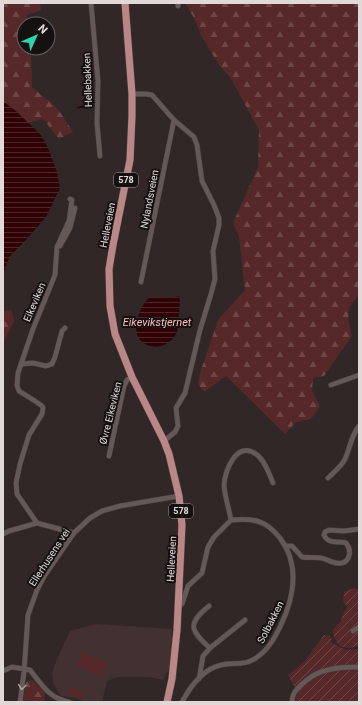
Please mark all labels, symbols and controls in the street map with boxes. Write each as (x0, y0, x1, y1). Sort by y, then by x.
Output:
north arrow (16, 16, 56, 56)
text: N (35, 22, 50, 37)
street label: Hellebakken (81, 53, 94, 107)
street label: Nylandsveien (138, 169, 161, 229)
road number: 578 (114, 173, 138, 187)
street label: Helleveien (98, 202, 117, 249)
street label: Eikeviken (21, 281, 48, 323)
water label: Eikevikstjernet (123, 316, 192, 329)
street label: Øvre Eikeviken (97, 381, 124, 446)
road number: 578 (169, 504, 193, 518)
street label: Ellerhusens vei (27, 526, 72, 588)
street label: Helleveien (165, 536, 178, 582)
street label: Solbakken (255, 599, 286, 645)
one-way arrow (18, 684, 27, 690)

